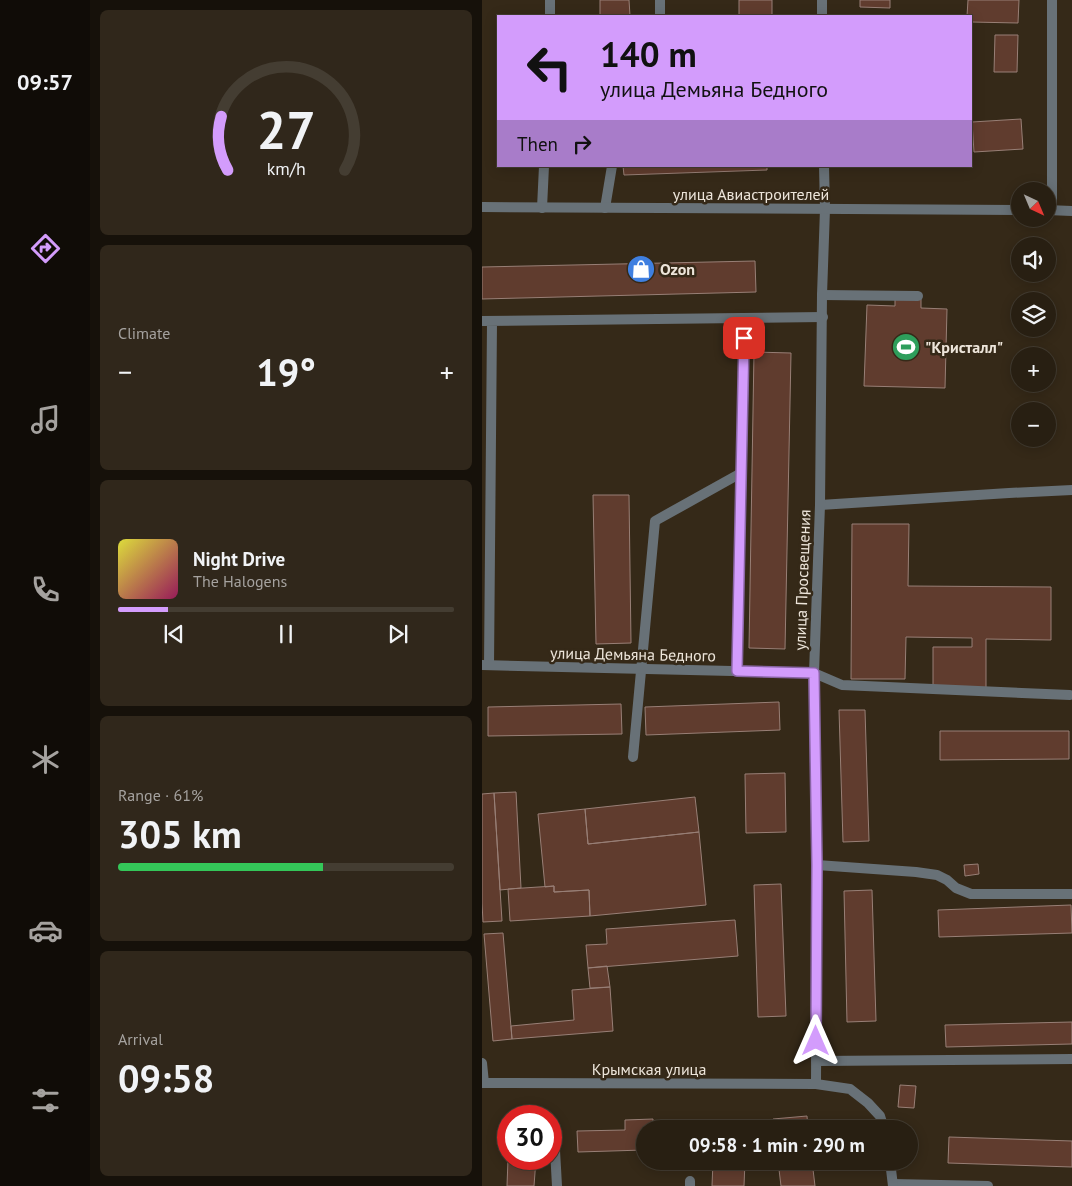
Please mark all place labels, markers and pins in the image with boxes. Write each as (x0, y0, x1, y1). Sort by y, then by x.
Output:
shop icon: Ozon (626, 254, 656, 284)
place label: Ozon (660, 259, 695, 279)
pin (723, 317, 765, 359)
sports icon: "Кристалл" (891, 332, 921, 362)
place label: "Кристалл" (925, 337, 1003, 357)

